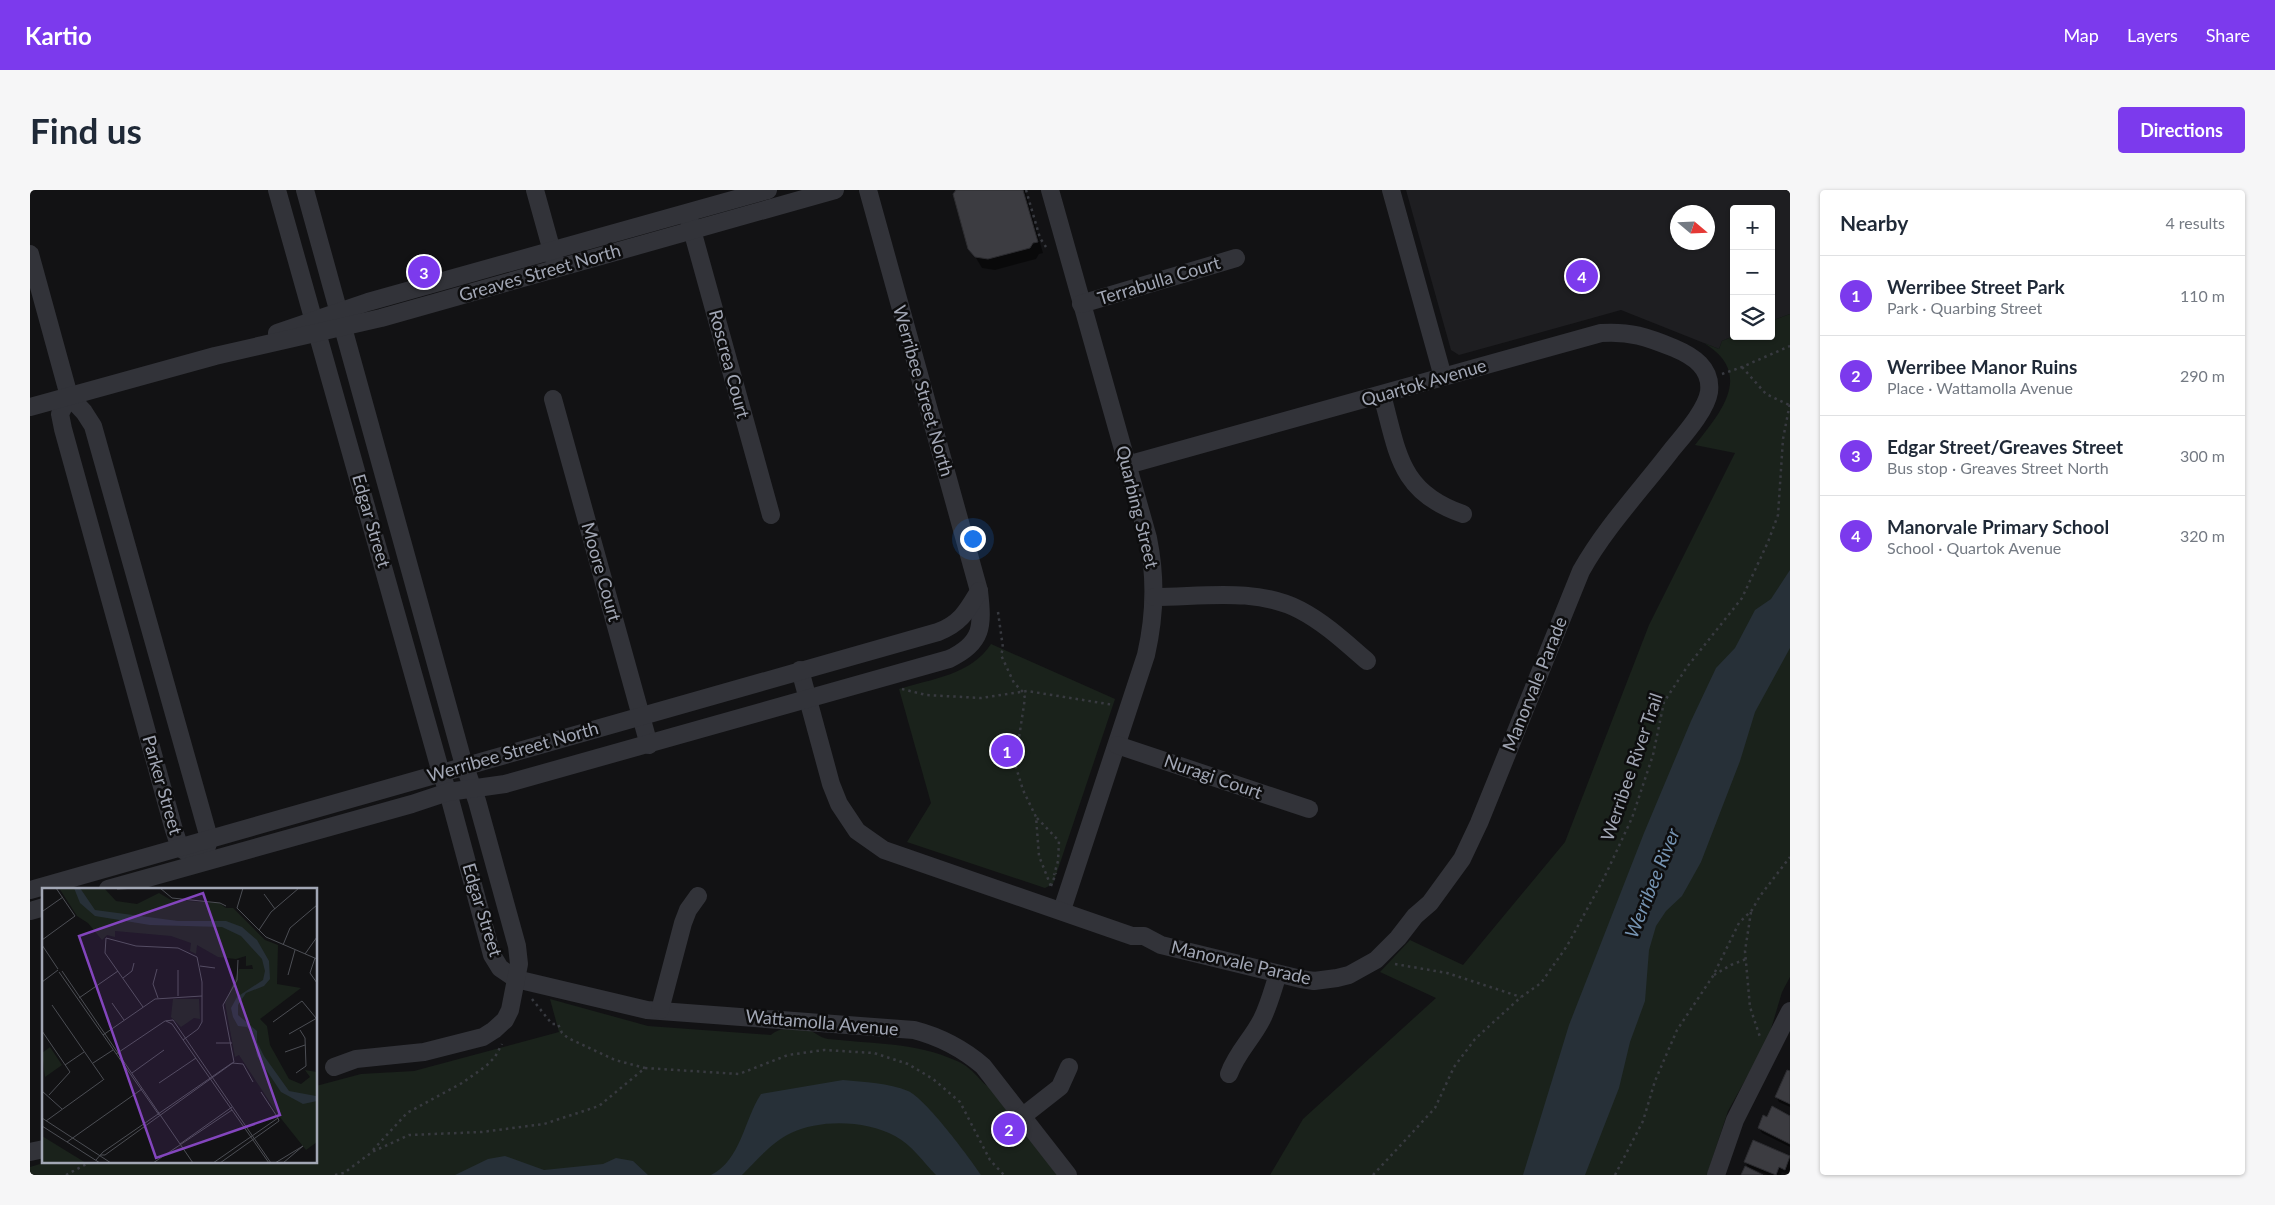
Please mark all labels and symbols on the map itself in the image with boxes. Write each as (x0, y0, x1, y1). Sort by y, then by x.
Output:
north arrow (1670, 205, 1715, 250)
street label: Greaves Street North (456, 238, 623, 306)
street label: Terrabulla Court (1095, 251, 1223, 309)
pin: 3 (408, 253, 440, 291)
pin: 4 (1566, 257, 1598, 295)
street label: Werribee Street North (889, 303, 959, 479)
street label: Roscrea Court (705, 307, 755, 421)
street label: Quartok Avenue (1359, 354, 1489, 410)
street label: Quarbing Street (1112, 443, 1164, 571)
street label: Edgar Street (348, 471, 396, 571)
street label: Moore Court (577, 520, 627, 624)
your location (960, 526, 986, 552)
street label: Manorvale Parade (1497, 613, 1571, 754)
street label: Werribee River Trail (1595, 690, 1667, 844)
street label: Werribee Street North (425, 716, 601, 786)
pin: 1 (991, 732, 1023, 770)
street label: Parker Street (138, 733, 188, 837)
street label: Nuragi Court (1161, 749, 1266, 803)
water label: Werribee River (1619, 824, 1684, 941)
street label: Edgar Street (458, 860, 508, 960)
inset map (42, 888, 318, 1162)
street label: Manorvale Parade (1169, 935, 1313, 989)
street label: Wattamolla Avenue (745, 1004, 900, 1040)
pin: 2 (993, 1110, 1025, 1148)

